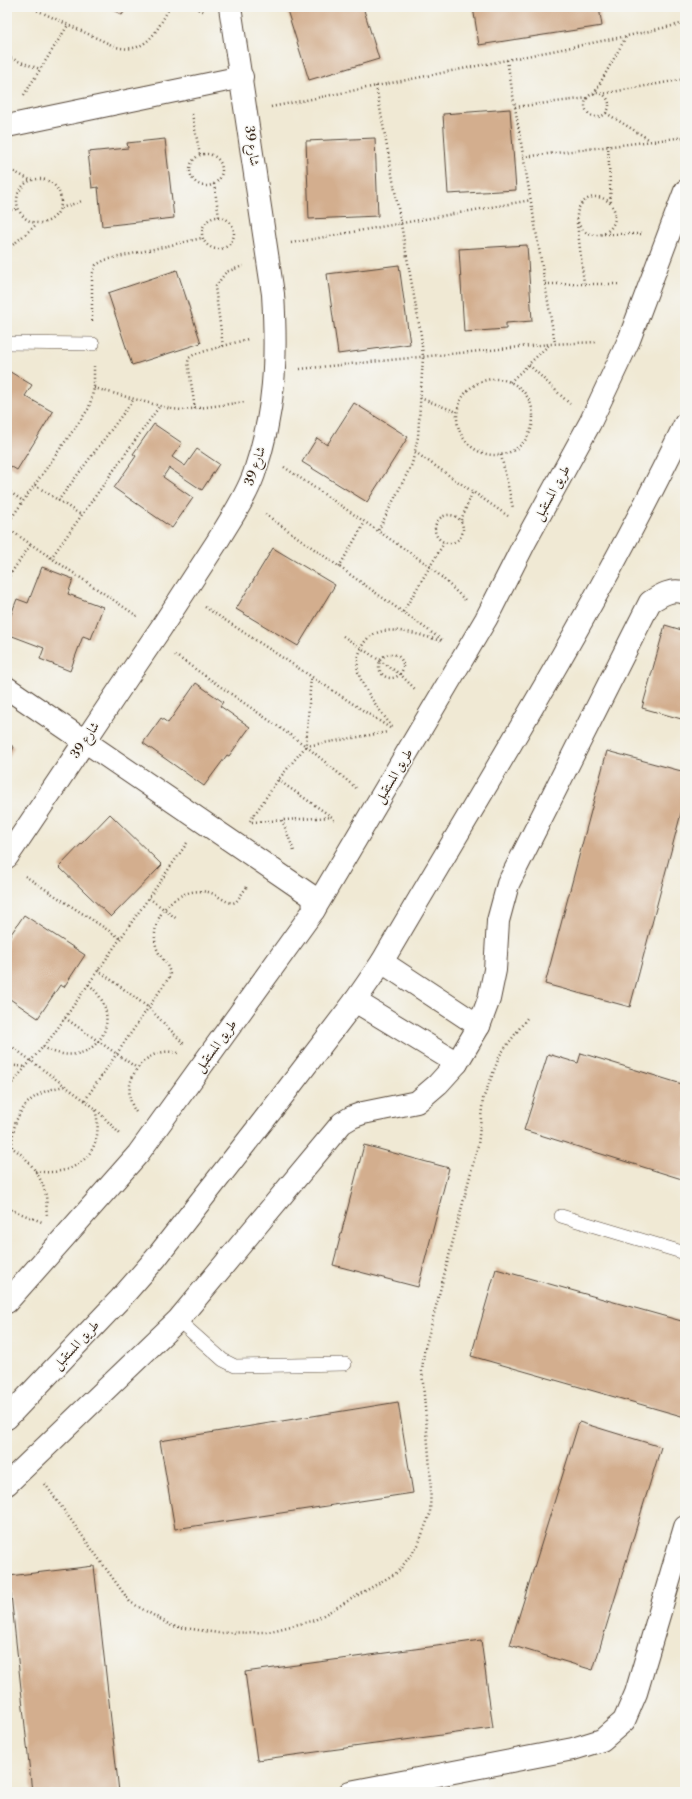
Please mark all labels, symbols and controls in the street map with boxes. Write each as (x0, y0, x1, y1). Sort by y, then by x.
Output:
street label: شارع 39 (238, 125, 263, 167)
street label: شارع 39 (241, 444, 272, 489)
street label: طريق المستقبل (530, 462, 575, 524)
street label: شارع 39 (67, 719, 105, 763)
street label: طريق المستقبل (371, 746, 417, 807)
street label: طريق المستقبل (192, 1017, 241, 1076)
street label: طريق المستقبل (49, 1317, 103, 1373)

